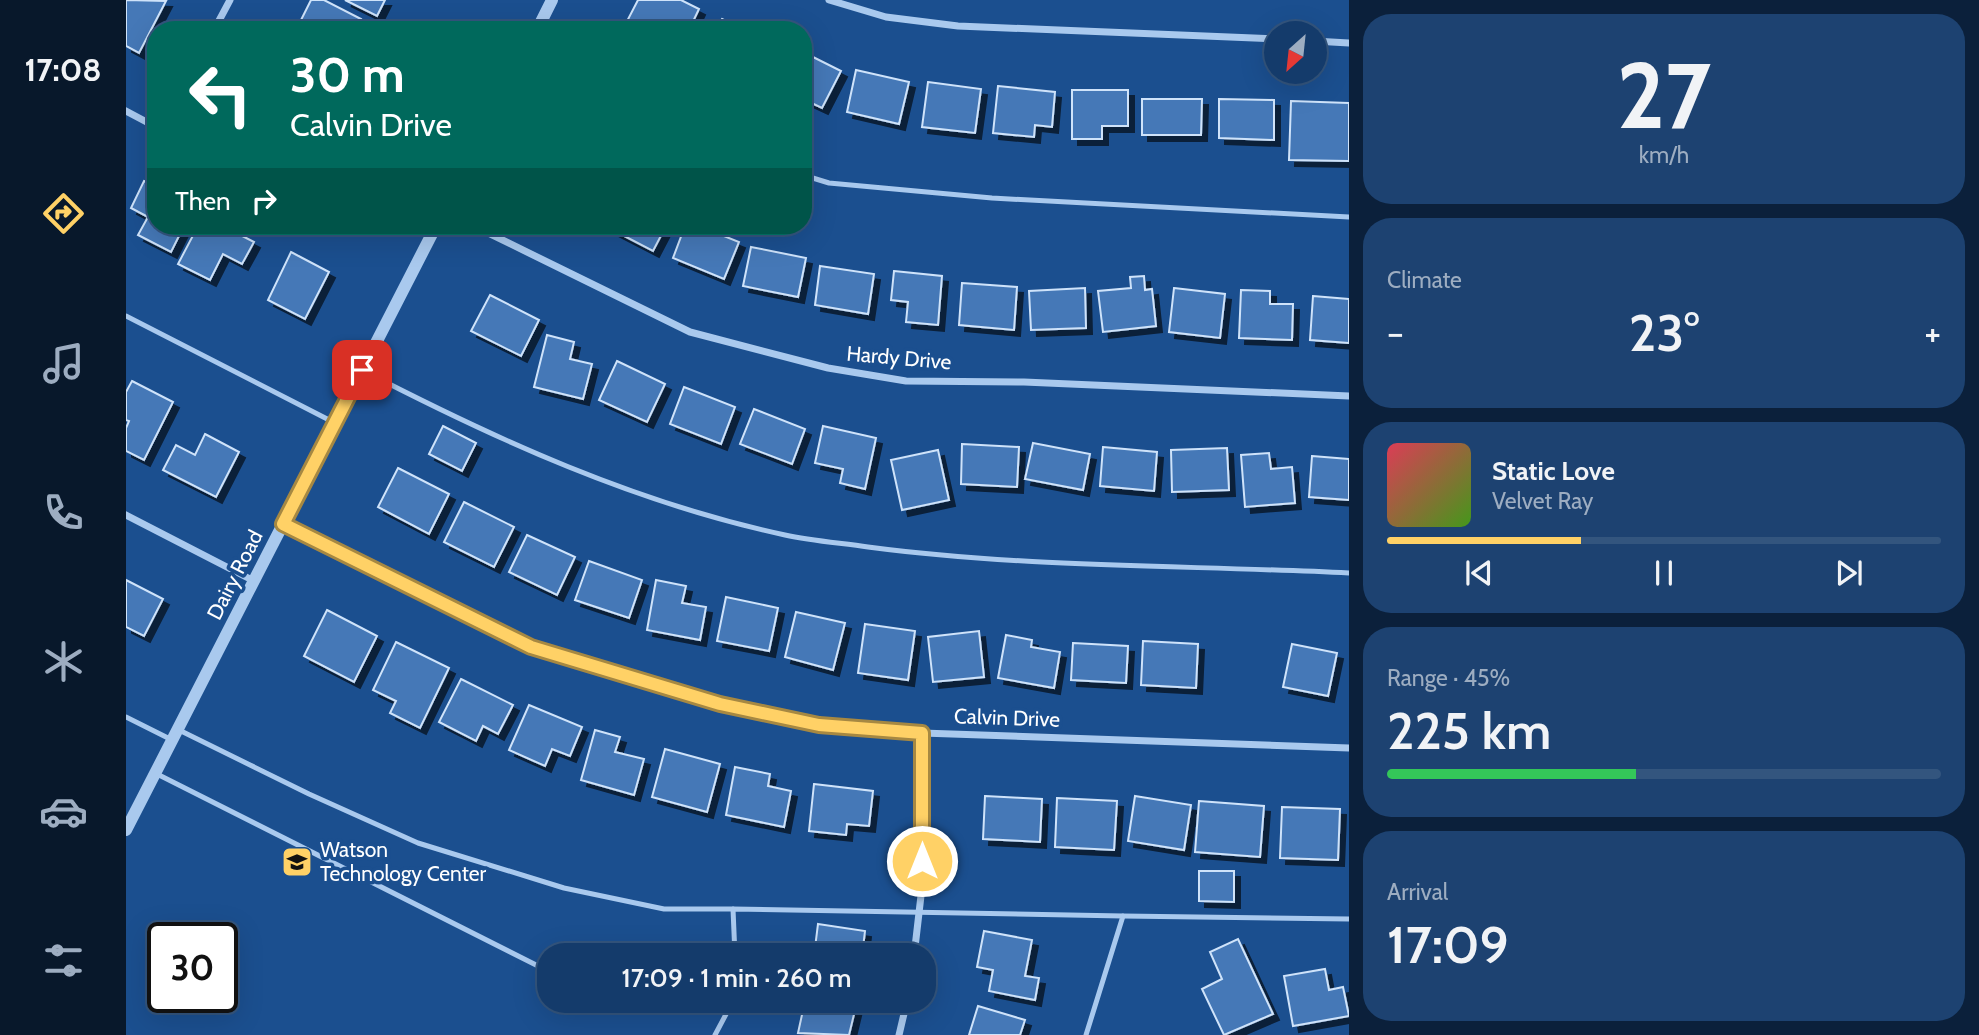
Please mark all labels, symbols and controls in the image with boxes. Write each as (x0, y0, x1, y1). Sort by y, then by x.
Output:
north arrow (1264, 21, 1326, 84)
map controls (1264, 21, 1327, 84)
text: 27 (1617, 40, 1711, 151)
text: 30 m (290, 45, 405, 104)
icon: left (175, 49, 266, 140)
text: 17:08 (24, 50, 102, 89)
text: Calvin Drive (290, 105, 452, 144)
text: km/h (1639, 141, 1689, 169)
icon: right (245, 182, 283, 220)
text: Then (175, 185, 231, 217)
icon: directions (39, 189, 88, 238)
text: Climate (1387, 266, 1462, 294)
text: 23° (1629, 301, 1699, 364)
text: − (1387, 309, 1404, 356)
text: + (1924, 309, 1941, 356)
icon: music (39, 339, 88, 388)
pin (332, 340, 392, 400)
street label: Hardy Drive (846, 340, 953, 375)
icon: arrive (343, 351, 381, 389)
text: Static Love (1492, 455, 1615, 487)
text: Velvet Ray (1492, 487, 1593, 515)
icon: phone (39, 488, 88, 537)
street label: Dairy Road (201, 526, 268, 624)
icon: previous (1460, 554, 1498, 592)
icon: pause (1645, 554, 1683, 592)
icon: next (1830, 554, 1868, 592)
icon: climate (39, 637, 88, 686)
text: Range · 45% (1387, 664, 1510, 692)
text: 225 km (1387, 699, 1551, 762)
street label: Calvin Drive (954, 703, 1061, 732)
icon: car (39, 787, 88, 836)
position arrow (885, 824, 959, 898)
place label: Watson Technology Center (320, 837, 486, 886)
school or university icon: Watson Technology Center (280, 845, 314, 879)
text: Arrival (1387, 878, 1448, 906)
text: 17:09 (1387, 913, 1509, 976)
speed limit sign: 30 (147, 922, 238, 1013)
icon: filters (39, 936, 88, 985)
text: 17:09 · 1 min · 260 m (622, 962, 851, 994)

